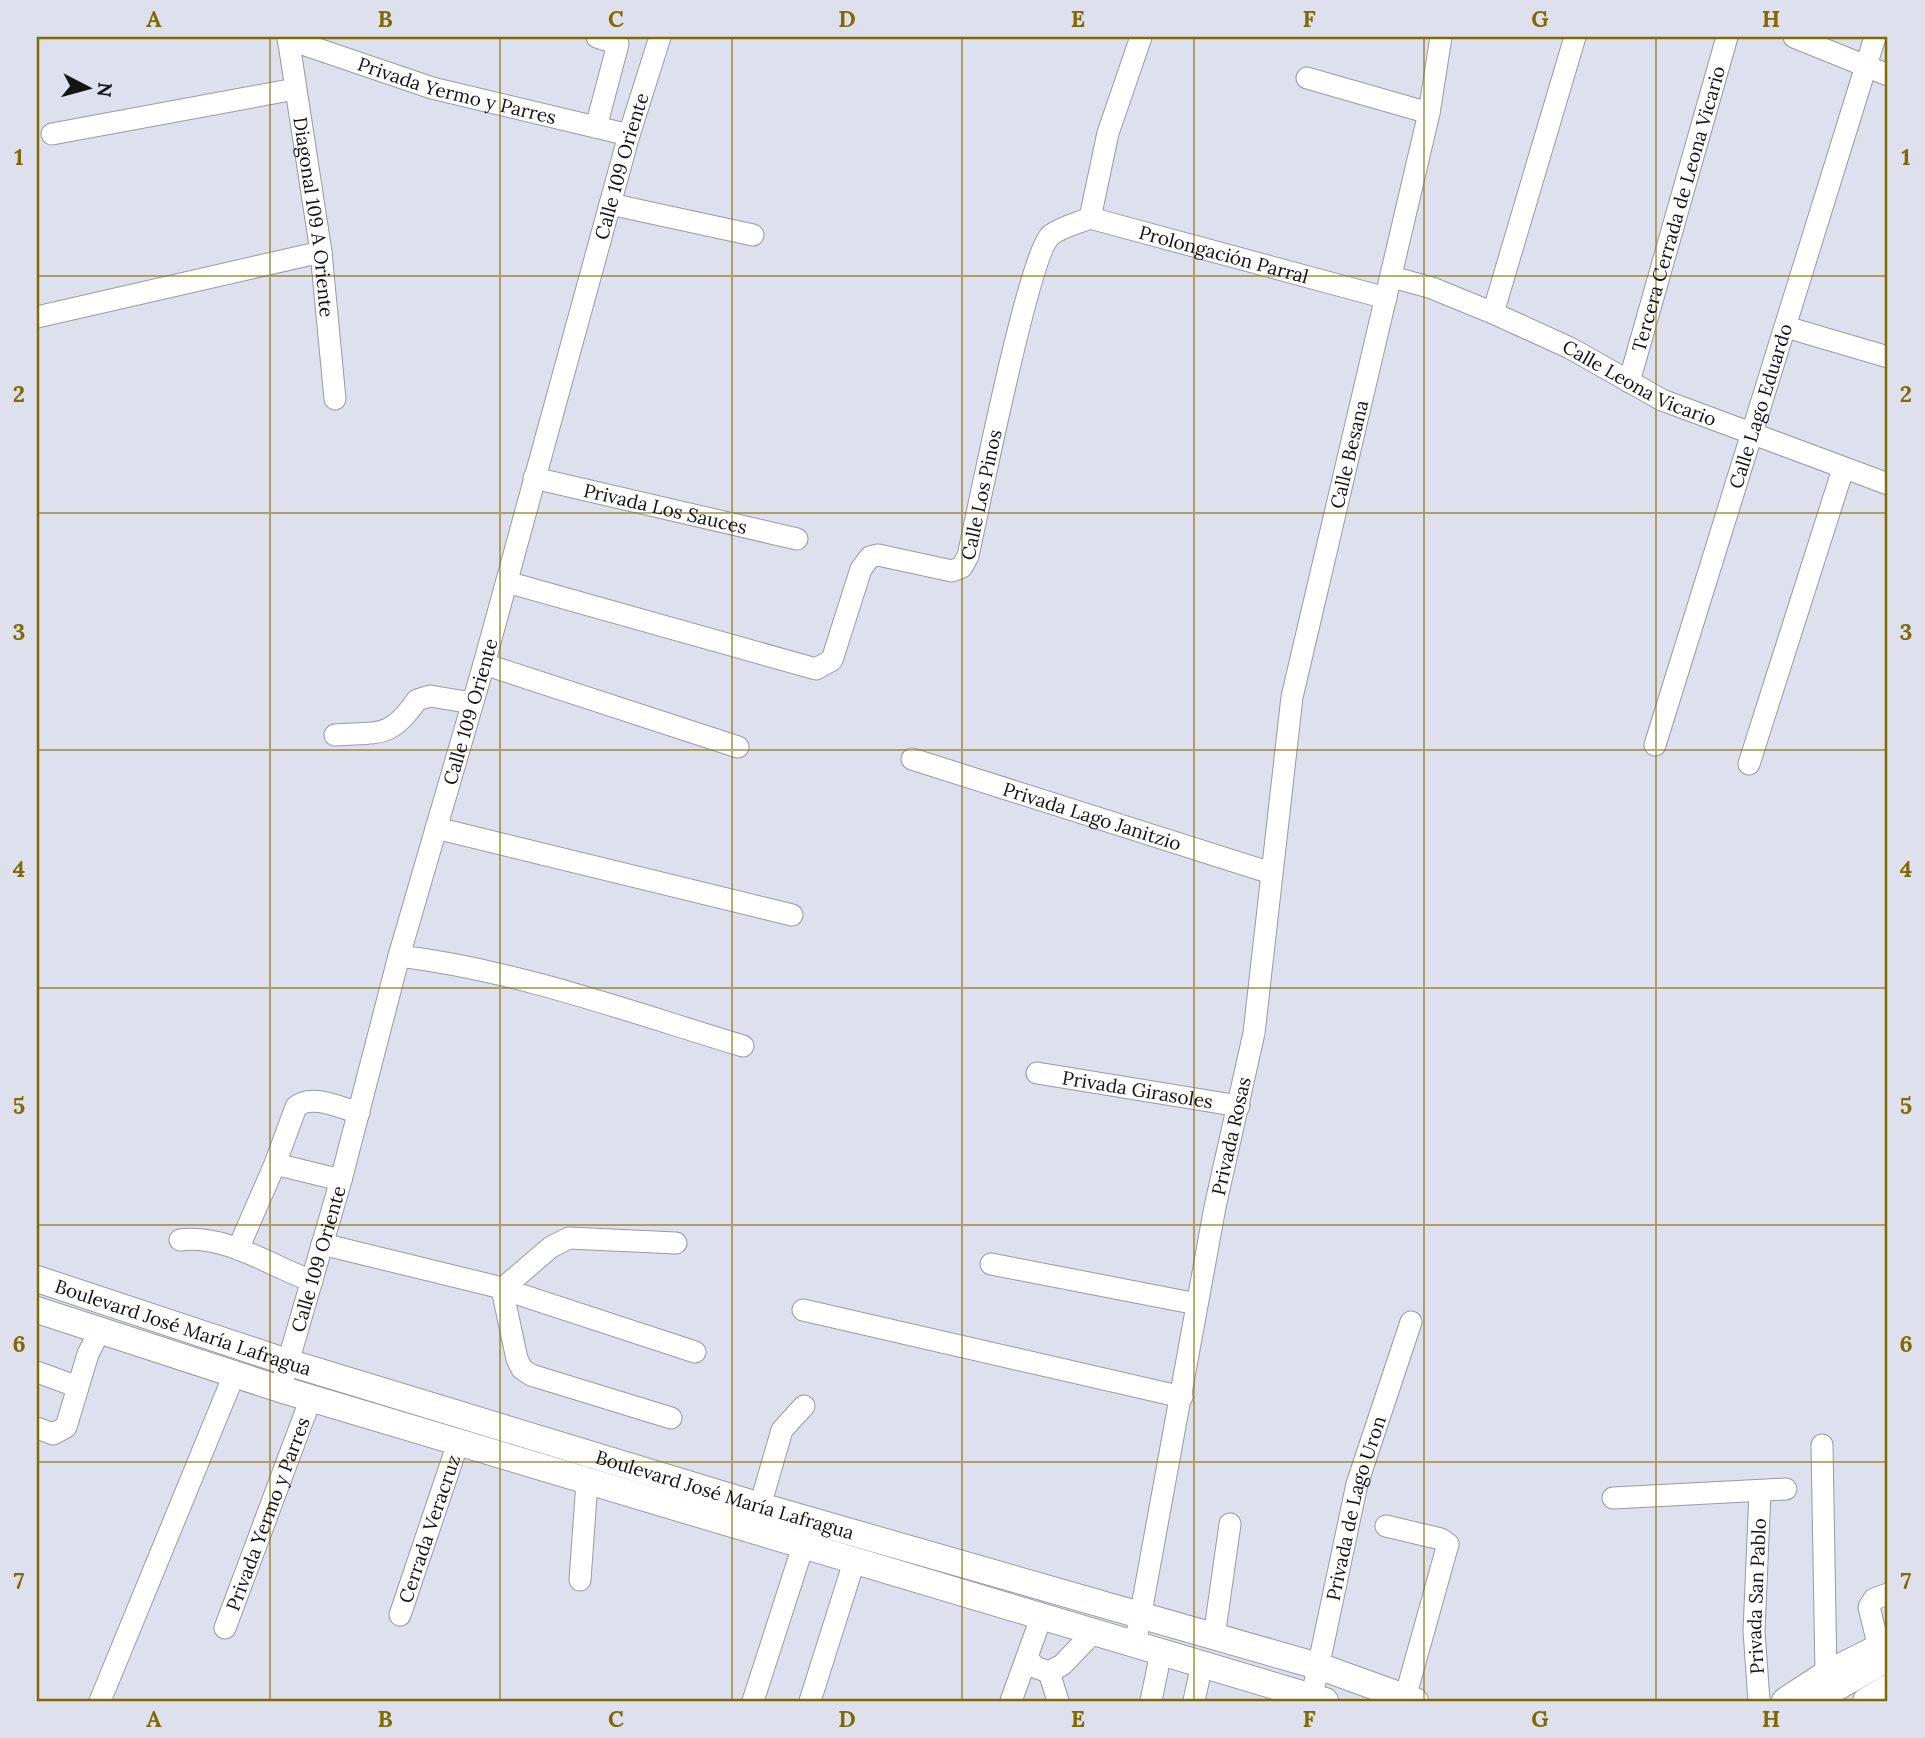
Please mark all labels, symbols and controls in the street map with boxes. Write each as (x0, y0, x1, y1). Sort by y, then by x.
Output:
text: A (146, 4, 162, 33)
text: B (377, 4, 393, 33)
text: C (608, 4, 624, 33)
text: D (838, 4, 856, 33)
text: E (1071, 4, 1085, 33)
text: F (1302, 4, 1316, 33)
text: G (1531, 4, 1549, 33)
text: H (1762, 4, 1780, 33)
north arrow (52, 52, 122, 122)
street label: Privada Yermo y Parres (355, 52, 559, 129)
street label: Tercera Cerrada de Leona Vicario (1626, 63, 1730, 355)
text: N (92, 81, 118, 99)
street label: Calle 109 Oriente (589, 90, 654, 242)
street label: Diagonal 109 A Oriente (288, 115, 339, 318)
text: 1 (14, 142, 24, 171)
text: 1 (1901, 142, 1911, 171)
street label: Prolongación Parral (1136, 220, 1311, 289)
street label: Calle Lago Eduardo (1723, 321, 1797, 491)
street label: Calle Leona Vicario (1559, 334, 1720, 431)
text: 2 (13, 379, 25, 408)
text: 2 (1900, 379, 1912, 408)
street label: Calle Besana (1325, 397, 1373, 511)
street label: Calle Los Pinos (955, 427, 1007, 562)
street label: Privada Los Sauces (581, 478, 750, 539)
text: 3 (13, 617, 25, 646)
text: 3 (1900, 617, 1912, 646)
street label: Calle 109 Oriente (437, 636, 502, 788)
street label: Privada Lago Janitzio (1000, 777, 1184, 856)
text: 4 (13, 854, 25, 883)
text: 4 (1900, 854, 1912, 883)
street label: Privada Girasoles (1060, 1065, 1215, 1114)
street label: Privada Rosas (1206, 1074, 1256, 1198)
text: 5 (13, 1091, 25, 1120)
text: 5 (1900, 1091, 1912, 1120)
street label: Calle 109 Oriente (285, 1183, 351, 1335)
street label: Boulevard José María Lafragua (52, 1274, 314, 1381)
text: 6 (12, 1329, 26, 1358)
text: 6 (1899, 1329, 1913, 1358)
street label: Privada Yermo y Parres (221, 1413, 315, 1614)
street label: Privada de Lago Uron (1321, 1413, 1391, 1603)
street label: Boulevard José María Lafragua (593, 1445, 857, 1544)
street label: Cerrada Veracruz (393, 1451, 465, 1606)
street label: Privada San Pablo (1742, 1518, 1771, 1675)
text: 7 (14, 1566, 25, 1595)
text: 7 (1901, 1566, 1912, 1595)
text: A (146, 1704, 162, 1733)
text: B (377, 1704, 393, 1733)
text: C (608, 1704, 624, 1733)
text: D (838, 1704, 856, 1733)
text: E (1071, 1704, 1085, 1733)
text: F (1302, 1704, 1316, 1733)
text: G (1531, 1704, 1549, 1733)
text: H (1762, 1704, 1780, 1733)

